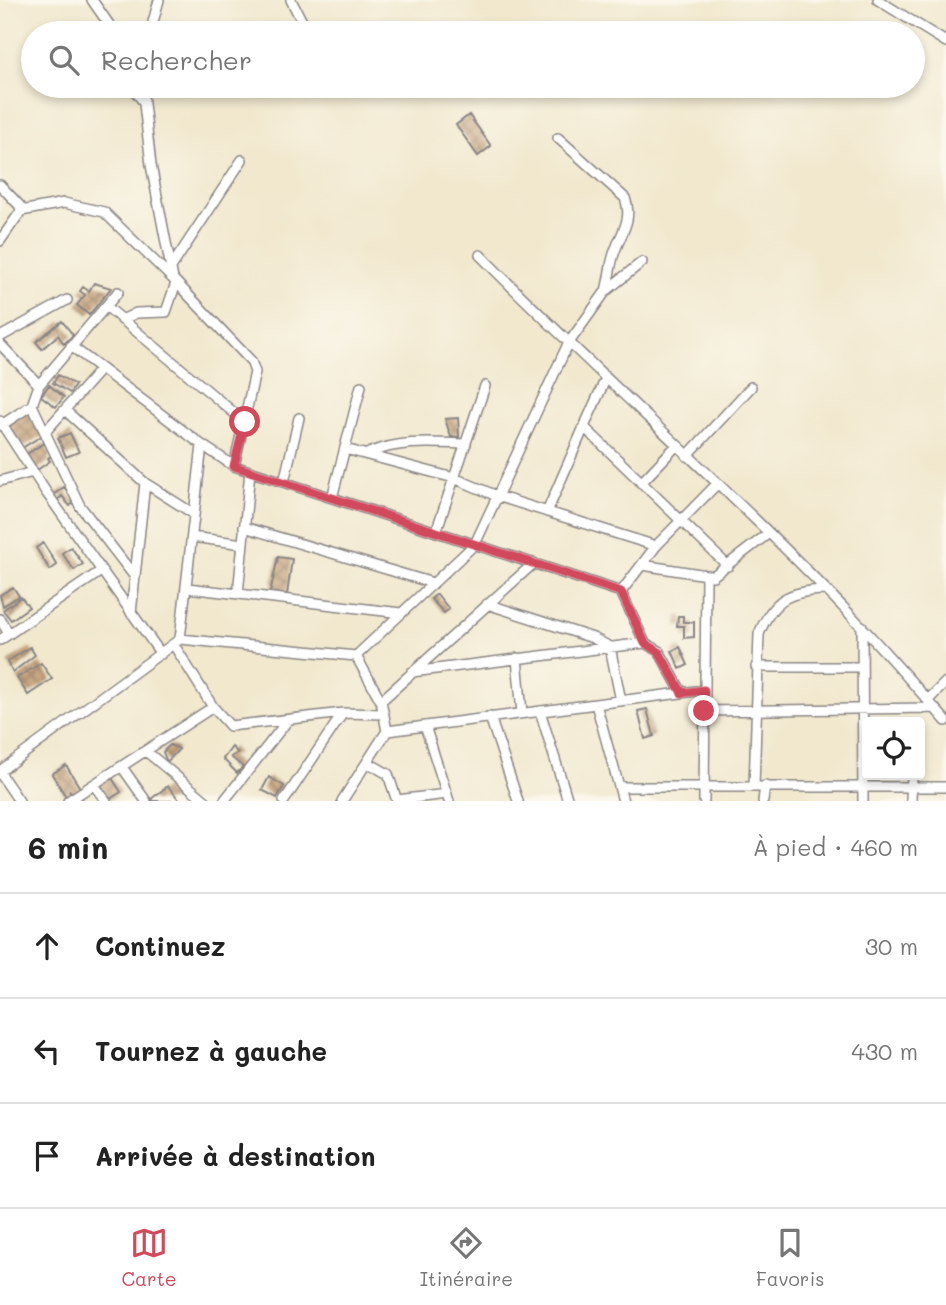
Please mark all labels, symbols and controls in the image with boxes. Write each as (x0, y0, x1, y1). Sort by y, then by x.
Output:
search box (21, 21, 925, 98)
icon: search (45, 41, 83, 79)
text: Rechercher (101, 43, 252, 77)
route start (229, 406, 260, 437)
route end (688, 695, 719, 726)
map controls (862, 717, 925, 780)
button: locate (862, 717, 925, 780)
text: 6 min (28, 827, 108, 867)
text: À pied · 460 m (753, 832, 918, 862)
icon: ahead (28, 927, 66, 965)
text: Continuez (95, 929, 225, 963)
text: 30 m (865, 931, 918, 961)
icon: left (28, 1032, 66, 1070)
text: Tournez à gauche (95, 1034, 327, 1068)
text: 430 m (851, 1036, 918, 1066)
icon: arrive (28, 1137, 66, 1175)
text: Arrivée à destination (95, 1139, 375, 1173)
tab: Carte (122, 1224, 177, 1291)
tab: Itinéraire (420, 1224, 513, 1291)
tab: Favoris (756, 1224, 824, 1291)

